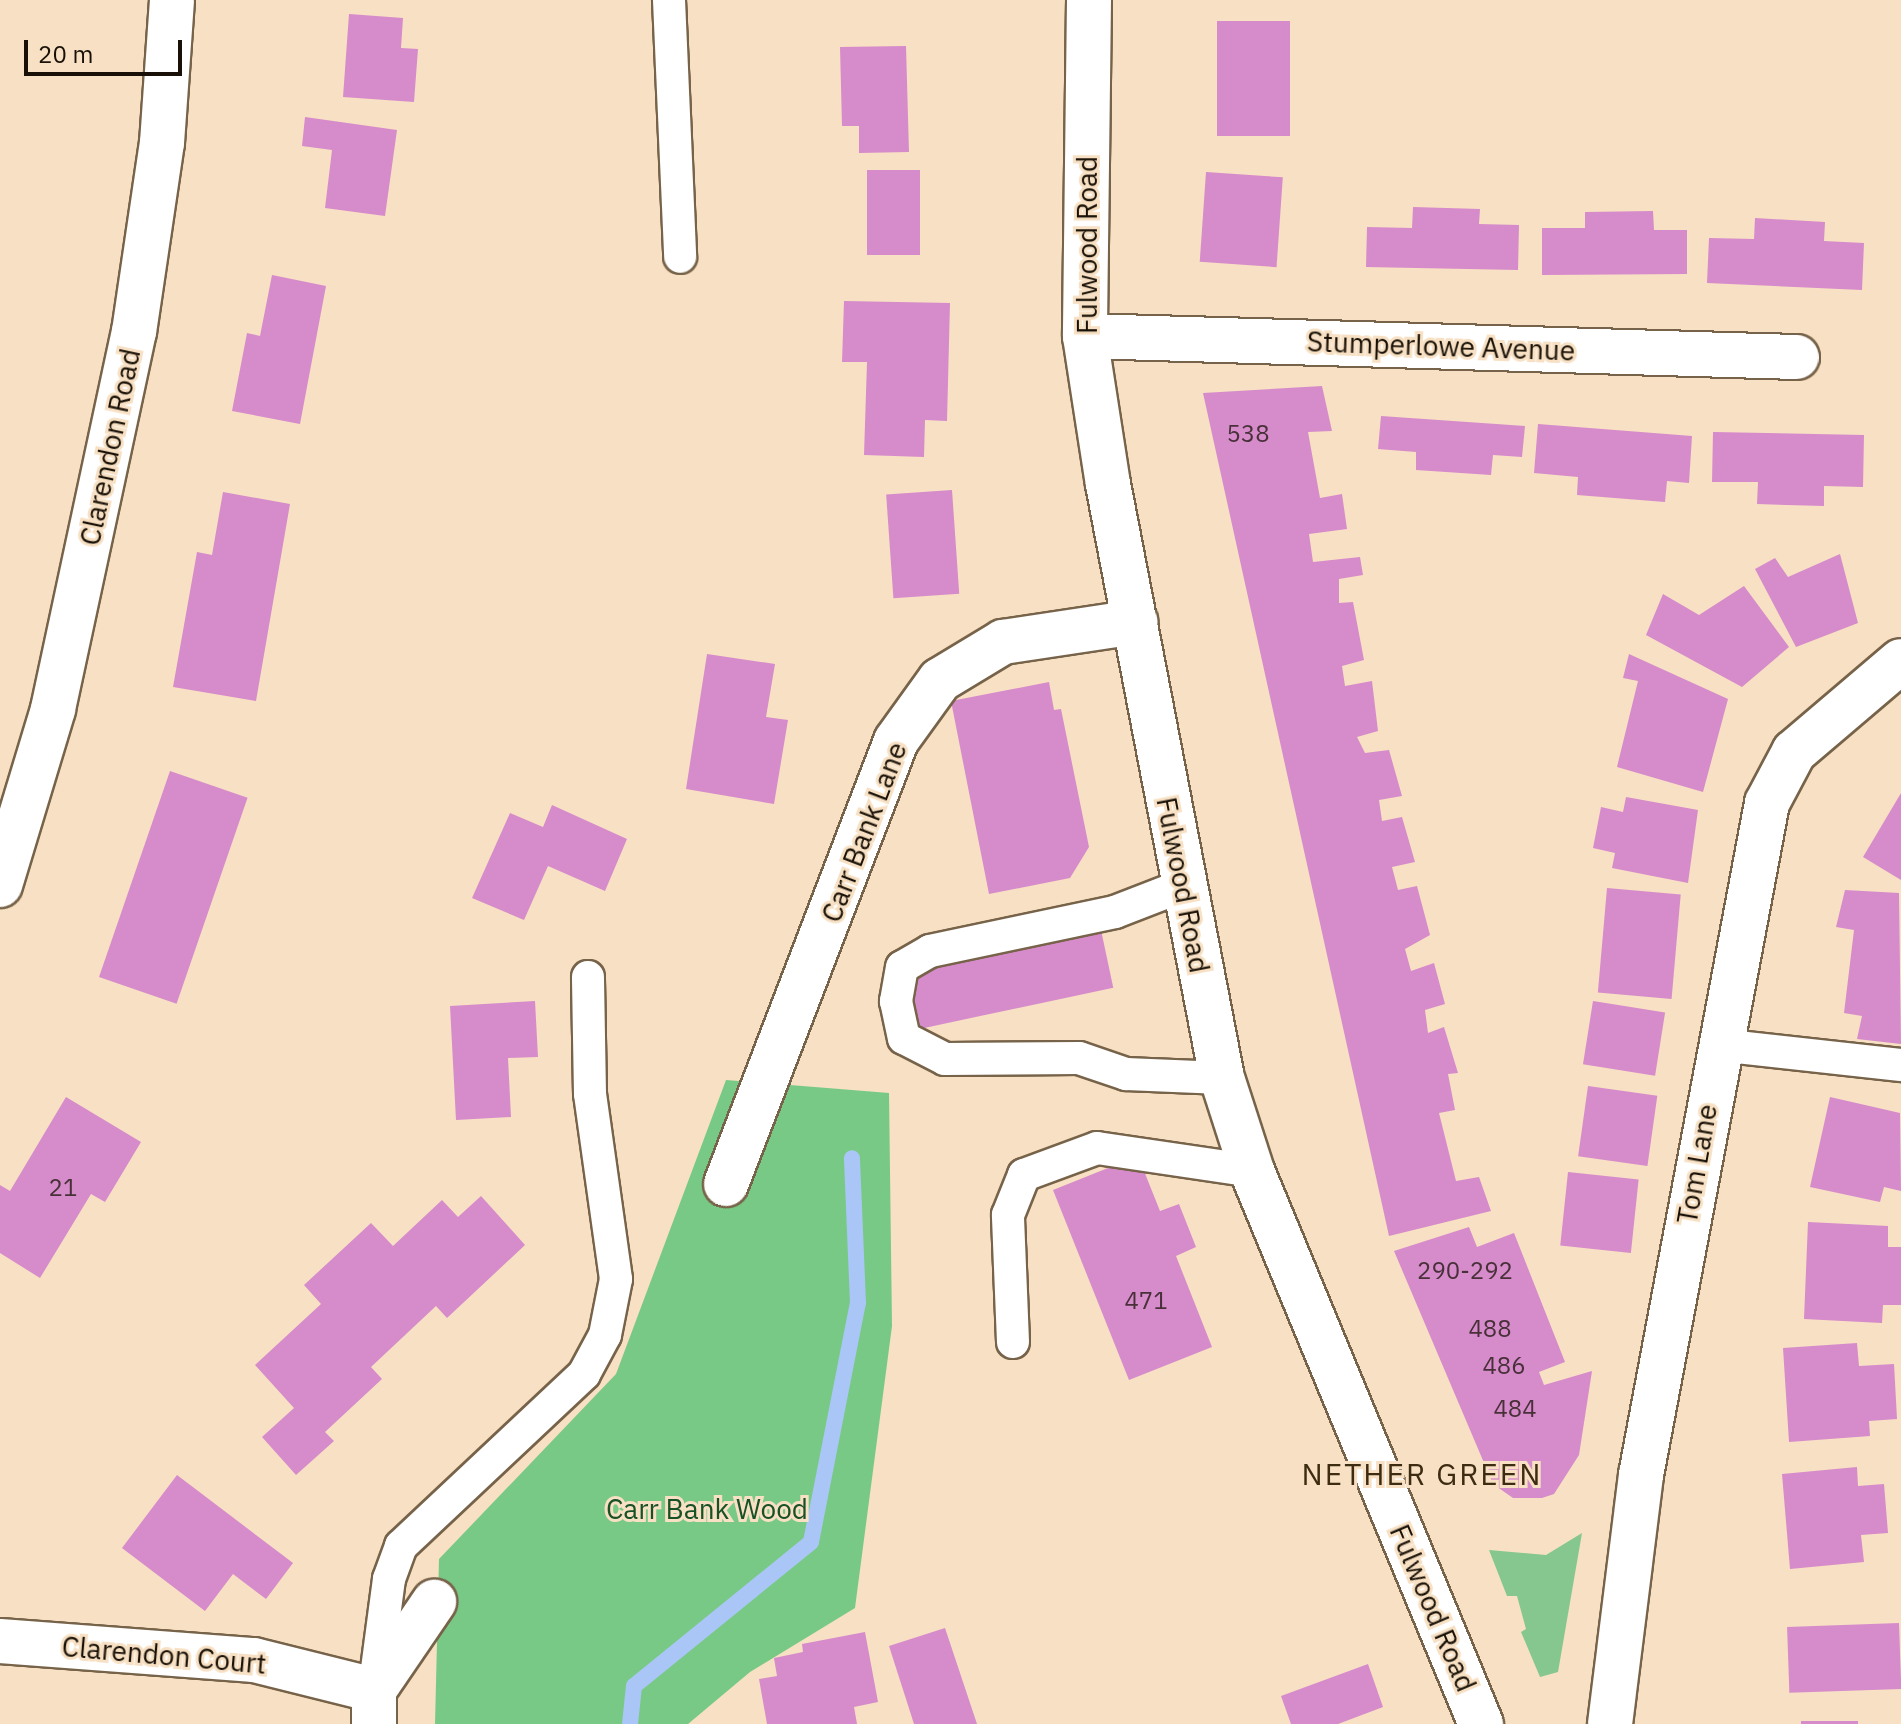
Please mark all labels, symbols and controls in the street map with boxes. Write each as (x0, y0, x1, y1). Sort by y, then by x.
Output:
scale bar (28, 24, 186, 74)
text: 20 m (38, 38, 93, 70)
street label: Fulwood Road (1070, 156, 1104, 334)
street label: Stumperlowe Avenue (1306, 325, 1576, 367)
street label: Clarendon Road (73, 346, 147, 548)
house number: 538 (1226, 420, 1270, 448)
street label: Carr Bank Lane (814, 737, 914, 927)
street label: Fulwood Road (1150, 794, 1216, 976)
street label: Tom Lane (1670, 1101, 1724, 1227)
house number: 21 (49, 1174, 77, 1202)
house number: 290-292 (1417, 1257, 1513, 1285)
house number: 471 (1124, 1287, 1168, 1315)
house number: 488 (1468, 1315, 1512, 1343)
house number: 486 (1482, 1352, 1526, 1380)
house number: 484 (1493, 1395, 1537, 1423)
district label: NETHER GREEN (1301, 1456, 1543, 1492)
park label: Carr Bank Wood (606, 1492, 808, 1526)
street label: Fulwood Road (1383, 1519, 1483, 1697)
street label: Clarendon Court (60, 1629, 268, 1681)

